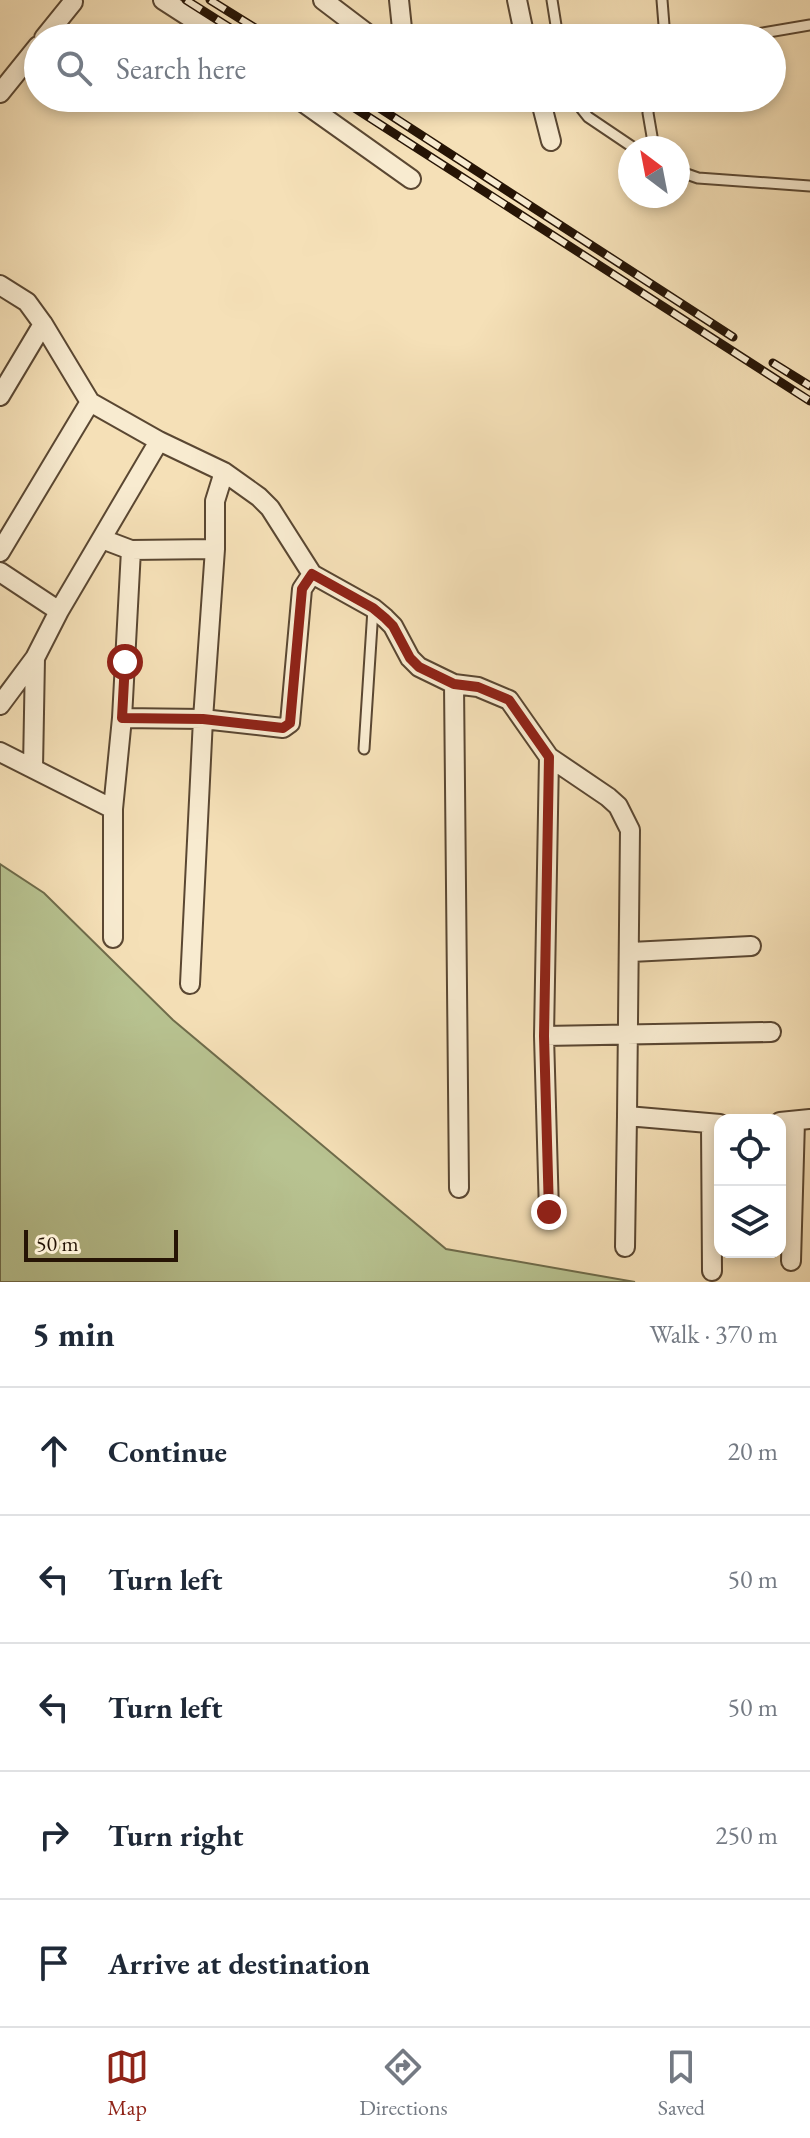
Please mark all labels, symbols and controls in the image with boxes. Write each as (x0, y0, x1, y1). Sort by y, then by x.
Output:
search box (24, 24, 786, 112)
icon: search (52, 46, 96, 90)
text: Search here (116, 49, 246, 88)
north arrow (618, 136, 690, 208)
route start (107, 644, 143, 680)
map controls (714, 1114, 786, 1258)
button: locate (714, 1114, 786, 1186)
button: layers (714, 1186, 786, 1258)
route end (531, 1194, 567, 1230)
scale bar (24, 1226, 178, 1262)
text: 50 m (36, 1229, 79, 1258)
text: 5 min (32, 1312, 115, 1356)
text: Walk · 370 m (650, 1317, 778, 1351)
icon: ahead (32, 1429, 76, 1473)
text: Continue (108, 1432, 227, 1471)
text: 20 m (728, 1434, 778, 1468)
icon: left (32, 1557, 76, 1601)
text: Turn left (108, 1560, 222, 1599)
text: 50 m (728, 1562, 778, 1596)
icon: left (32, 1685, 76, 1729)
text: Turn left (108, 1688, 222, 1727)
text: 50 m (728, 1690, 778, 1724)
icon: right (32, 1813, 76, 1857)
text: Turn right (108, 1816, 244, 1855)
text: 250 m (715, 1818, 778, 1852)
icon: arrive (32, 1941, 76, 1985)
text: Arrive at destination (108, 1944, 370, 1983)
tab: Map (105, 2045, 149, 2122)
tab: Directions (359, 2045, 448, 2122)
tab: Saved (658, 2045, 705, 2122)

